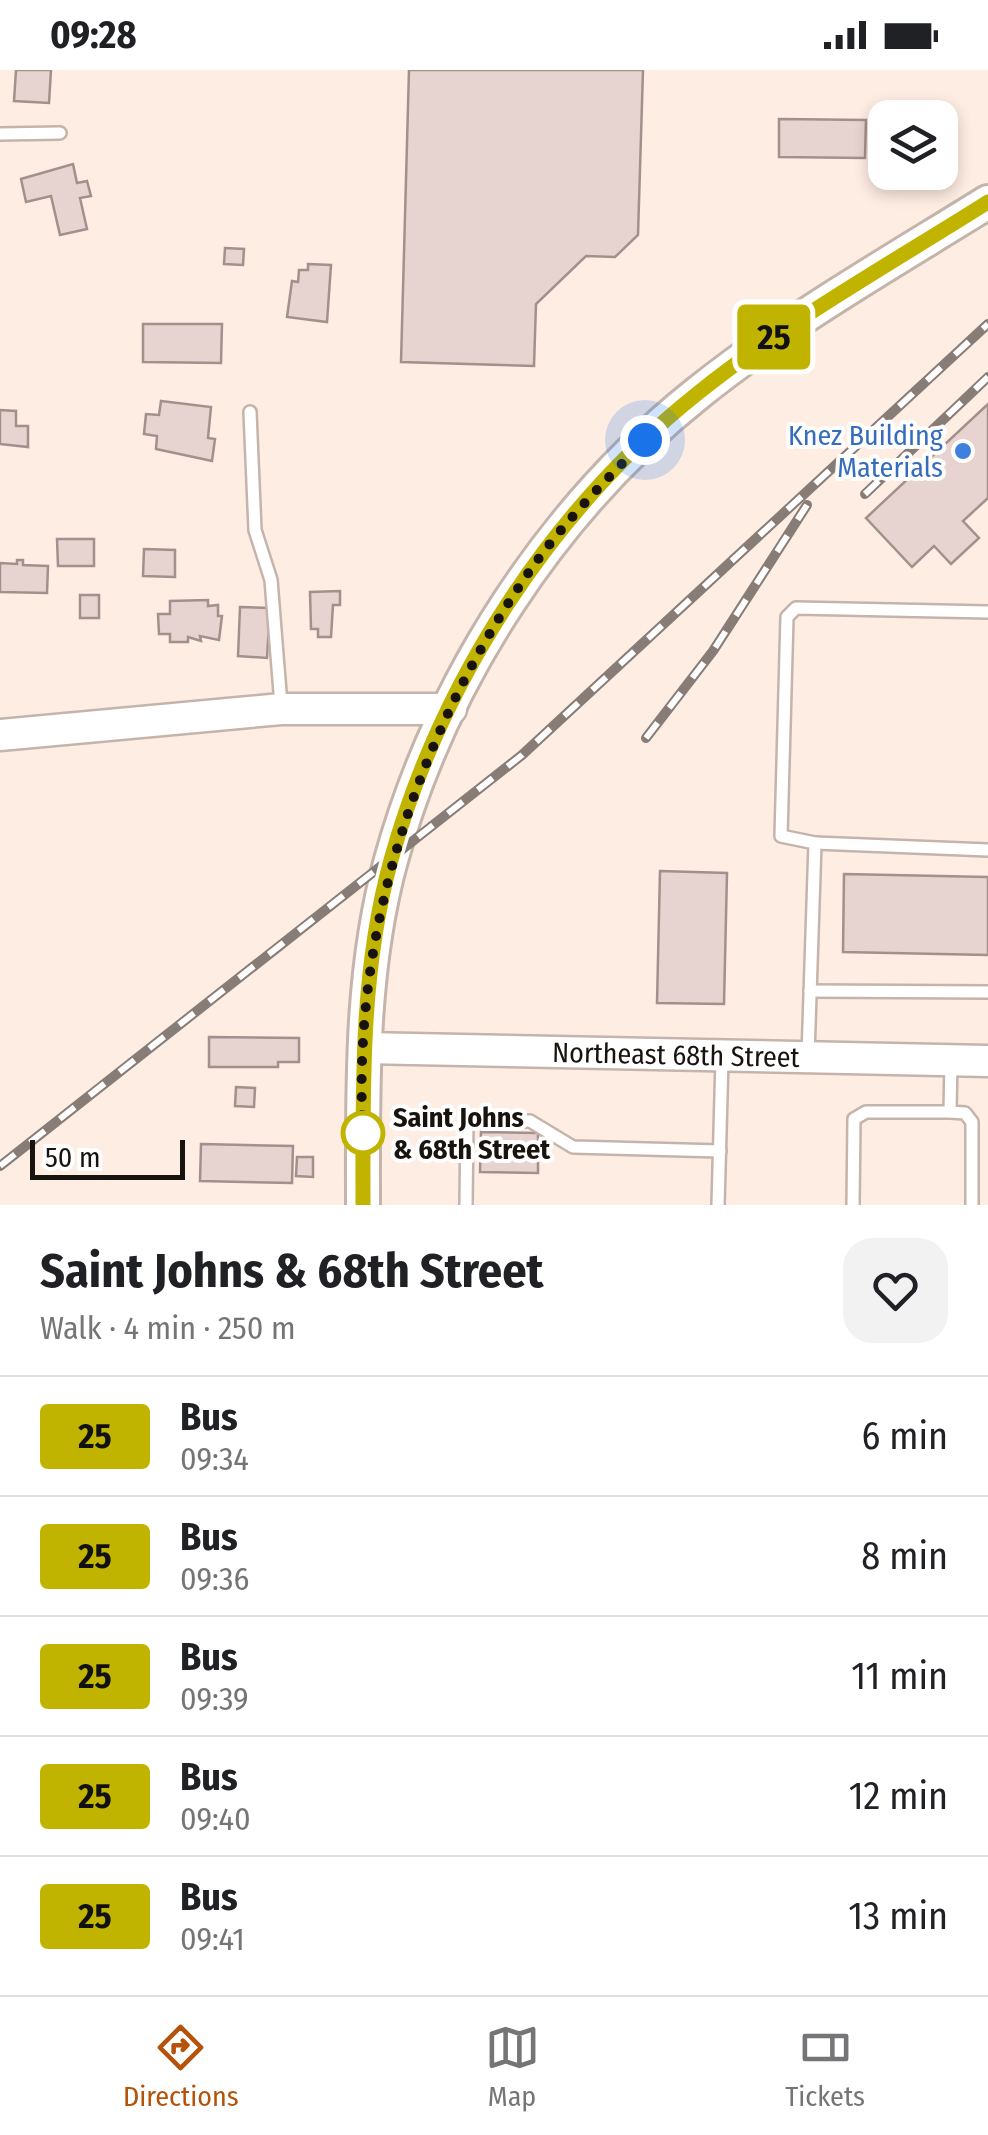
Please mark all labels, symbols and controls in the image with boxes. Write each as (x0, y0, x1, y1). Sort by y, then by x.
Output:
text: 09:28 (50, 12, 136, 58)
map controls (868, 100, 958, 190)
button: layers (868, 100, 958, 190)
line badge: 25 (729, 304, 819, 370)
text: 25 (757, 316, 791, 358)
your location (620, 415, 670, 465)
place label: Knez Building Materials (788, 419, 944, 484)
marker: Knez Building Materials (952, 440, 974, 462)
street label: Northeast 68th Street (552, 1036, 801, 1074)
place label: Saint Johns & 68th Street (393, 1101, 551, 1166)
marker: Saint Johns & 68th Street (342, 1112, 384, 1154)
scale bar (30, 1135, 185, 1180)
text: 50 m (45, 1141, 101, 1174)
button: heart (843, 1238, 948, 1343)
text: Saint Johns & 68th Street (40, 1242, 543, 1300)
text: Walk · 4 min · 250 m (40, 1309, 296, 1347)
text: Bus (180, 1394, 238, 1440)
text: 6 min (861, 1413, 948, 1459)
text: 25 (78, 1415, 112, 1457)
text: 09:34 (180, 1440, 249, 1478)
text: Bus (180, 1514, 238, 1560)
text: 8 min (861, 1533, 948, 1579)
text: 25 (78, 1535, 112, 1577)
text: 09:36 (180, 1560, 249, 1598)
text: Bus (180, 1634, 238, 1680)
text: 11 min (851, 1653, 948, 1699)
text: 25 (78, 1655, 112, 1697)
text: 09:39 (180, 1680, 249, 1718)
text: Bus (180, 1754, 238, 1800)
text: 12 min (849, 1773, 948, 1819)
text: 25 (78, 1775, 112, 1817)
text: 09:40 (180, 1800, 251, 1838)
text: Bus (180, 1874, 238, 1920)
text: 13 min (848, 1893, 948, 1939)
text: 25 (78, 1895, 112, 1937)
text: 09:41 (180, 1920, 245, 1958)
tab: Directions (123, 2020, 239, 2113)
tab: Map (485, 2020, 540, 2113)
tab: Tickets (785, 2020, 865, 2113)

